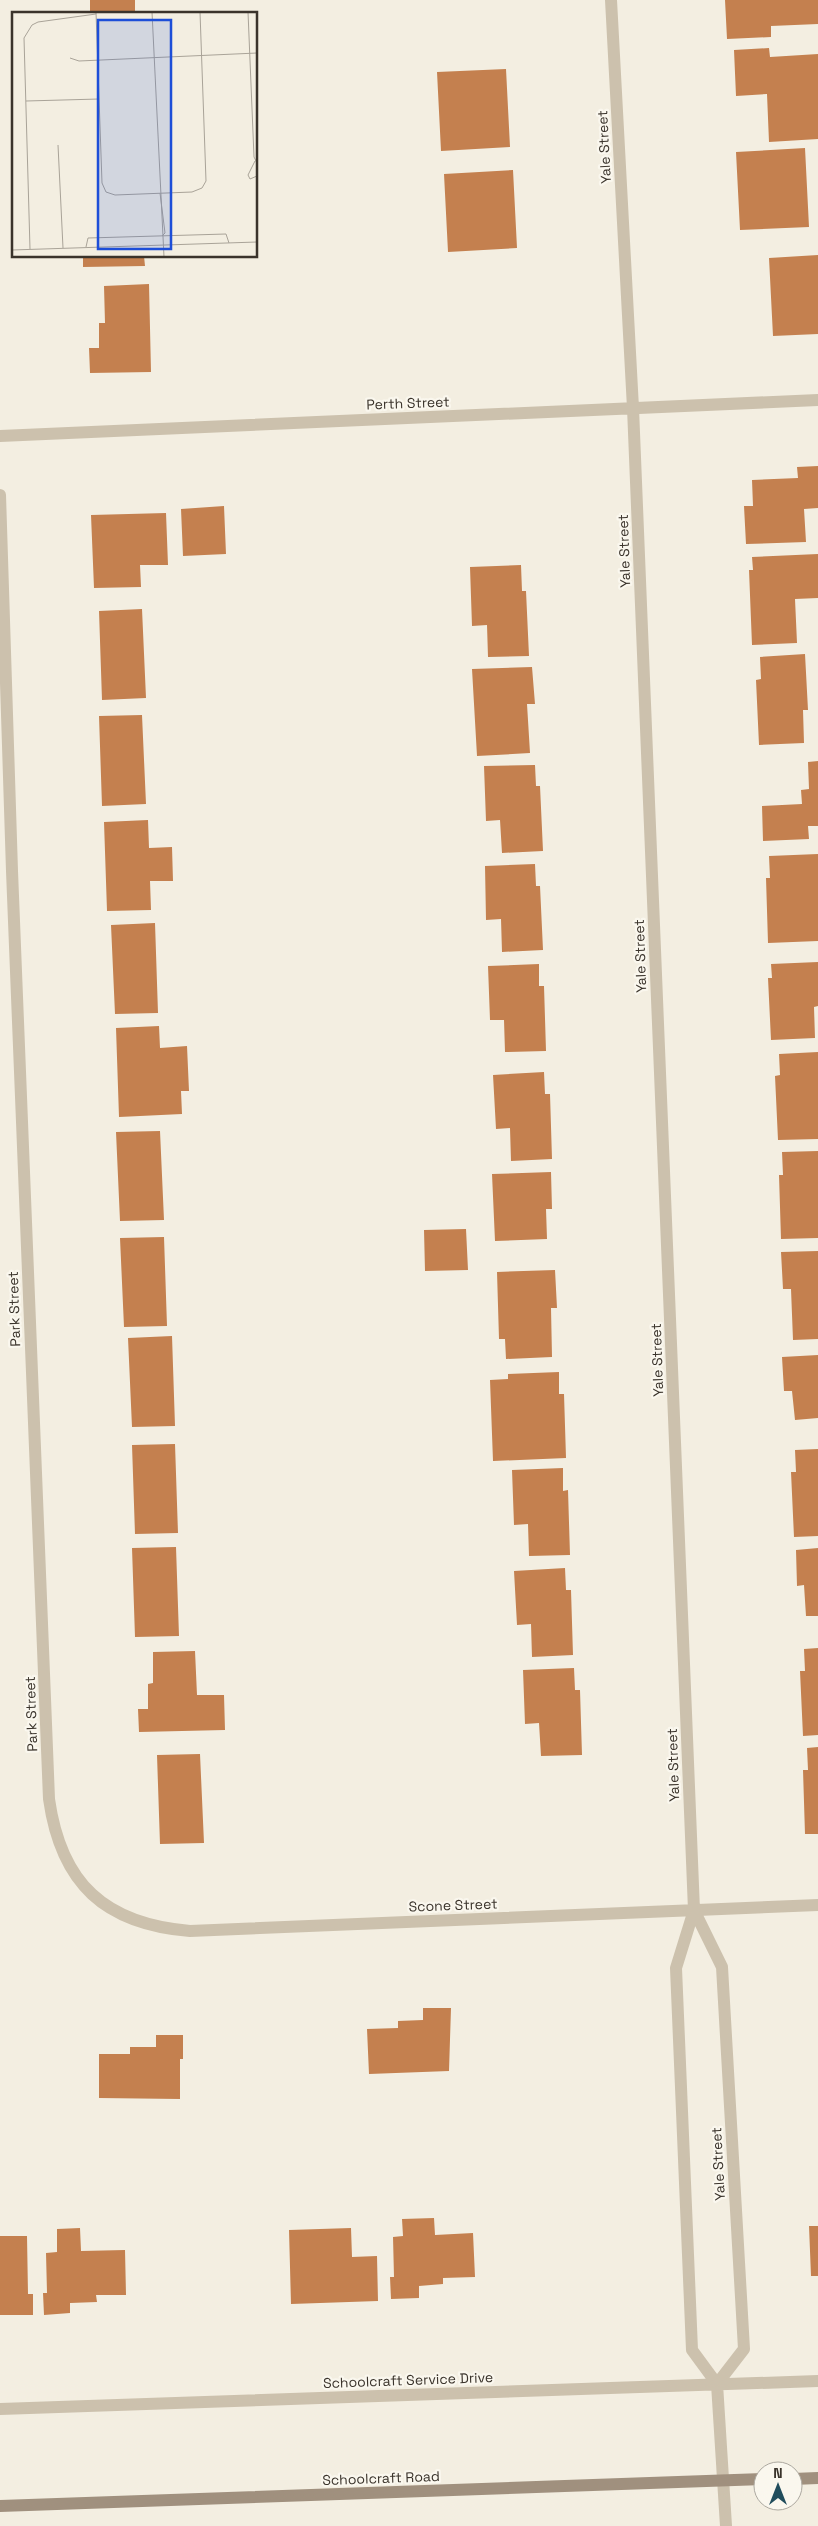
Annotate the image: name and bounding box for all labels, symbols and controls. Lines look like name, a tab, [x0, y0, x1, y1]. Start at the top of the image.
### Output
inset map	[12, 12, 258, 258]
street label: Yale Street	[593, 110, 615, 184]
street label: Perth Street	[366, 393, 450, 413]
street label: Yale Street	[614, 514, 634, 588]
street label: Yale Street	[630, 919, 650, 993]
street label: Park Street	[4, 1271, 24, 1347]
street label: Yale Street	[647, 1323, 667, 1397]
street label: Park Street	[21, 1676, 41, 1752]
street label: Yale Street	[663, 1728, 683, 1802]
street label: Scone Street	[408, 1894, 498, 1916]
street label: Yale Street	[707, 2127, 729, 2201]
street label: Schoolcraft Service Drive	[323, 2368, 493, 2392]
north arrow	[753, 2461, 803, 2511]
text: N	[773, 2464, 783, 2482]
street label: Schoolcraft Road	[322, 2467, 440, 2489]

